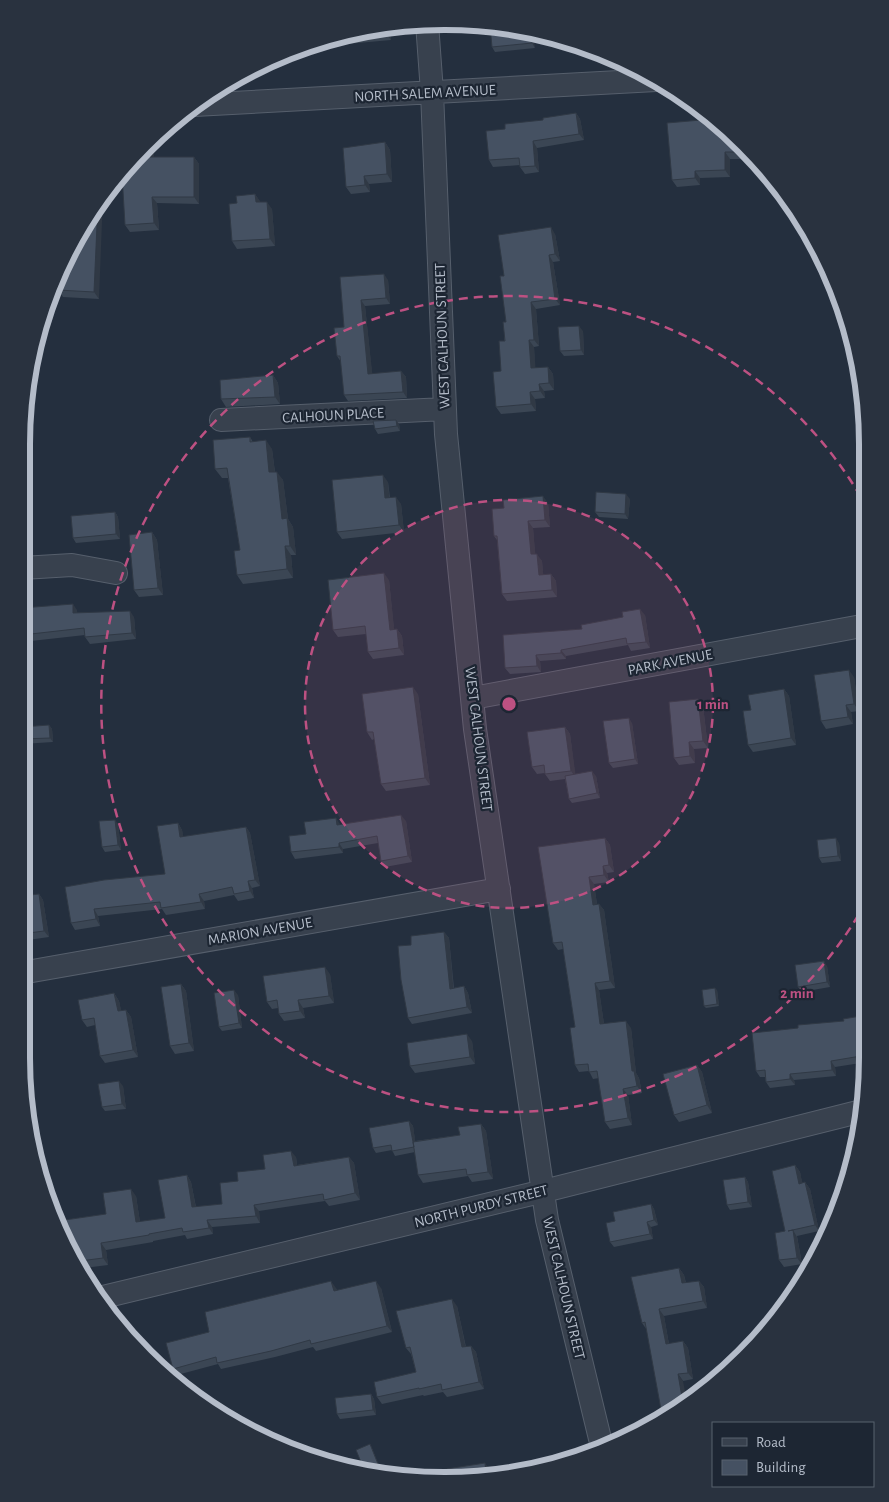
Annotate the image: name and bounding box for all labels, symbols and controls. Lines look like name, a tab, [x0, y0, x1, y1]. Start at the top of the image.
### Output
street label: NORTH SALEM AVENUE	[354, 82, 496, 105]
street label: WEST CALHOUN STREET	[432, 262, 453, 409]
street label: CALHOUN PLACE	[282, 405, 384, 426]
street label: PARK AVENUE	[627, 647, 714, 678]
street label: WEST CALHOUN STREET	[462, 666, 495, 813]
centre of rings	[500, 695, 518, 713]
text: 1 min	[697, 697, 729, 712]
street label: MARION AVENUE	[207, 915, 313, 948]
text: 2 min	[780, 986, 814, 1001]
street label: NORTH PURDY STREET	[413, 1183, 550, 1230]
street label: WEST CALHOUN STREET	[540, 1215, 587, 1362]
legend	[712, 1422, 874, 1487]
text: Road	[756, 1435, 786, 1450]
text: Building	[756, 1460, 806, 1475]

